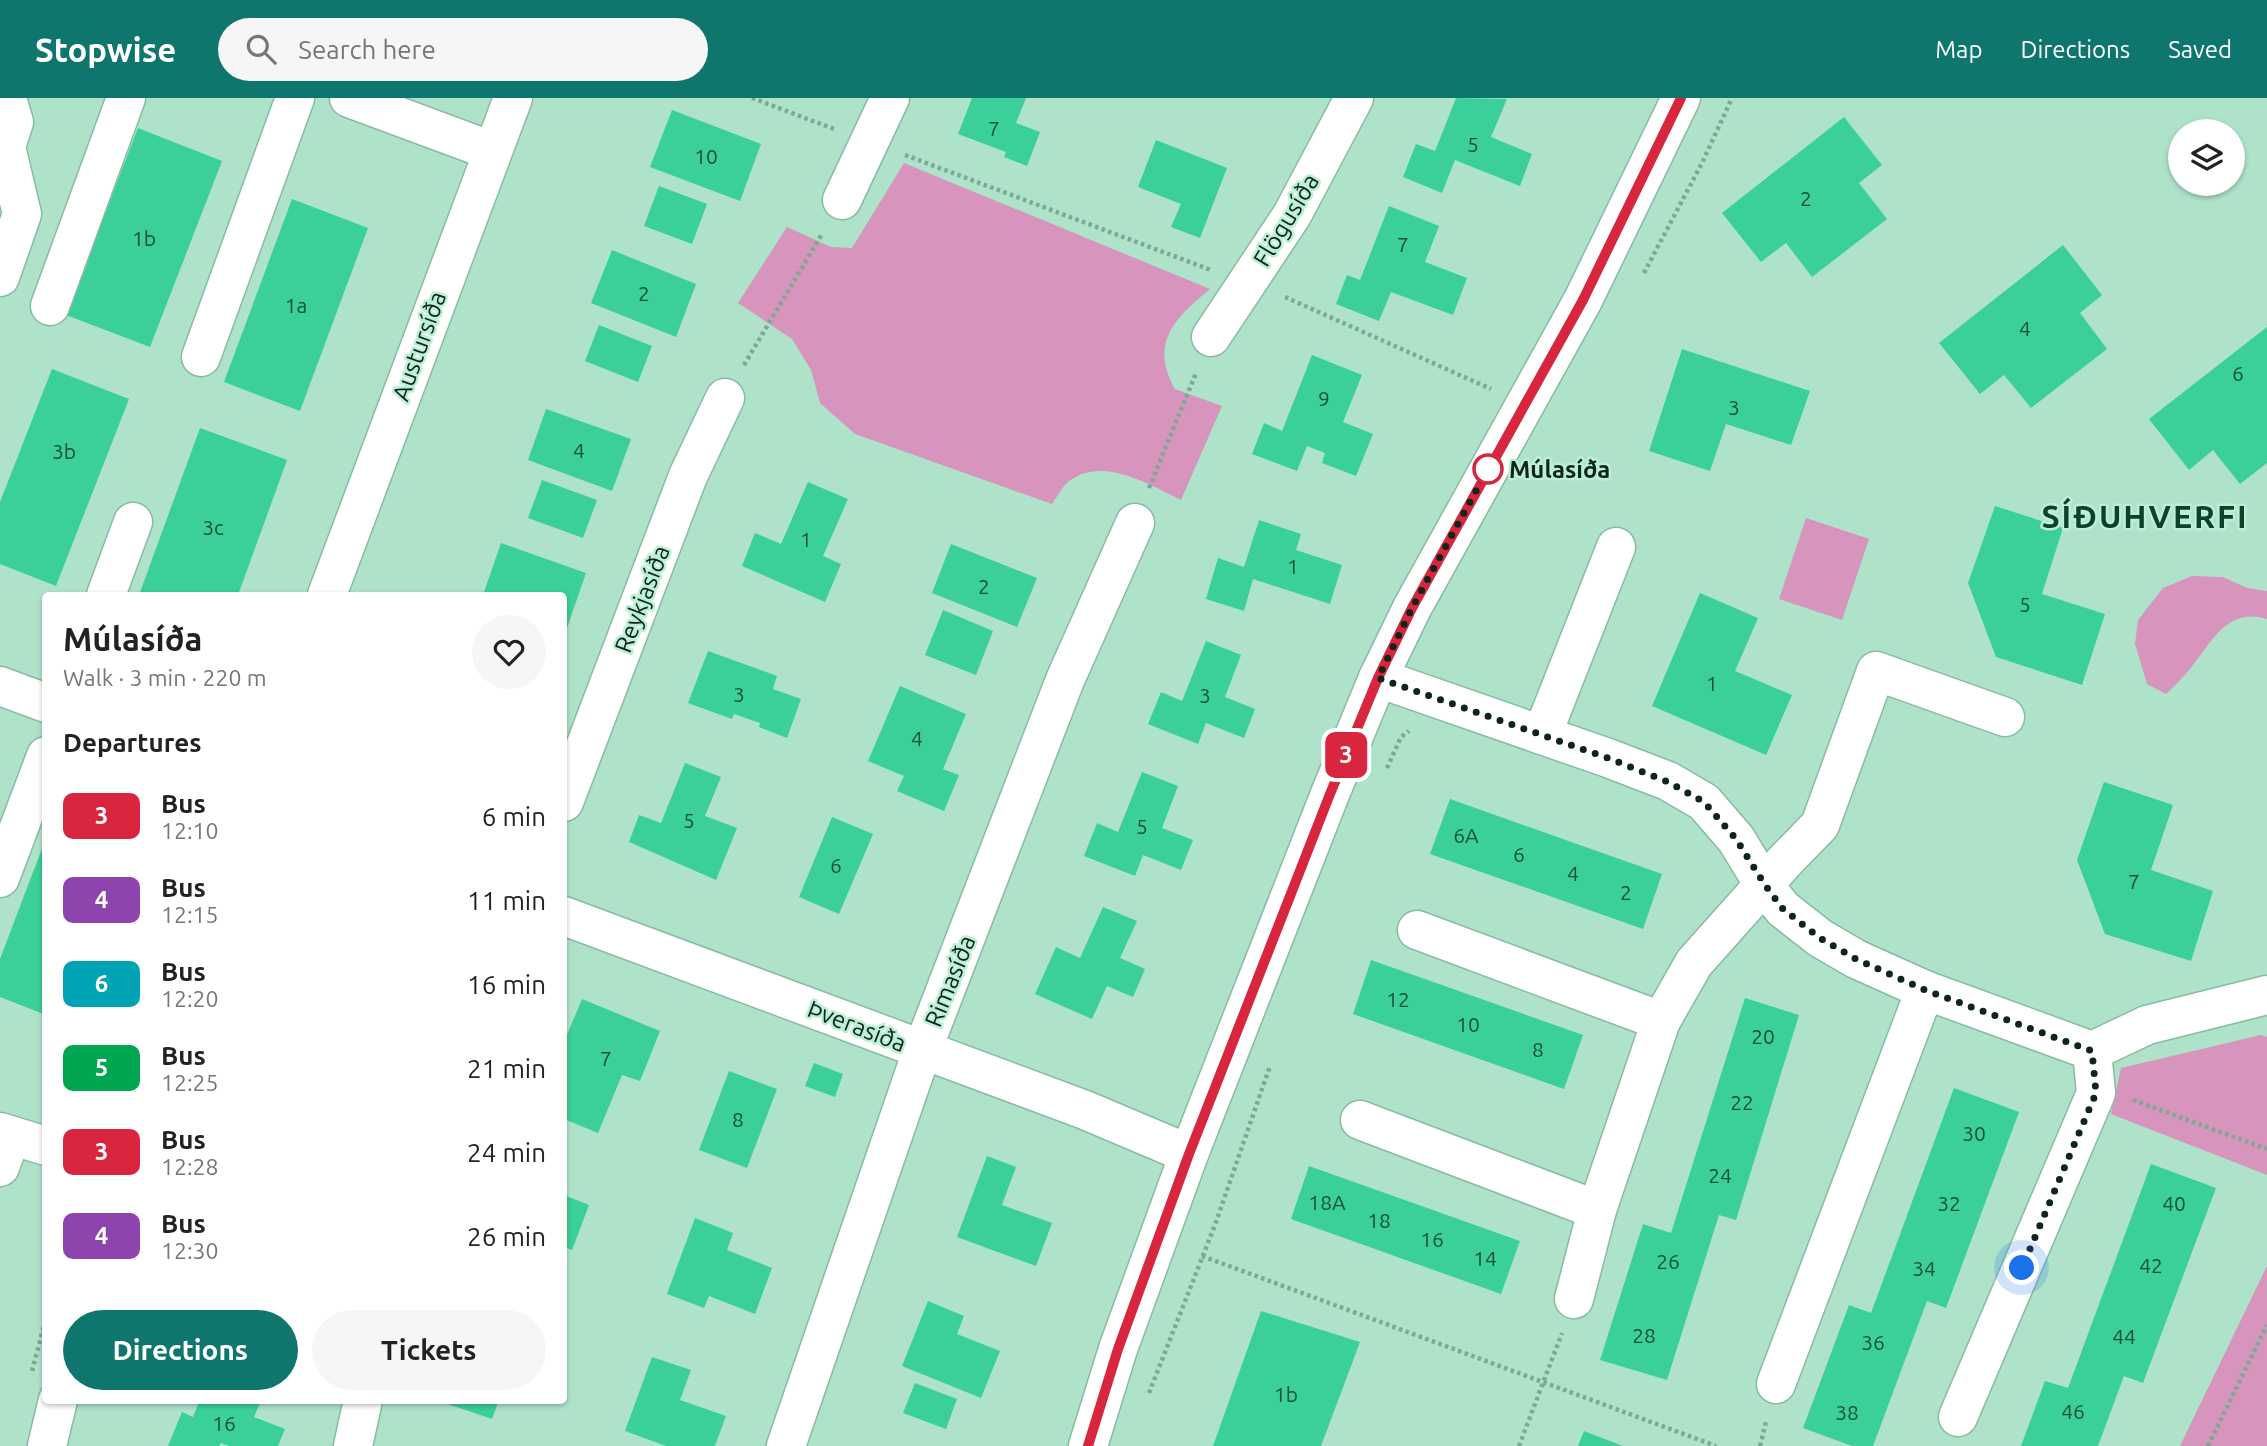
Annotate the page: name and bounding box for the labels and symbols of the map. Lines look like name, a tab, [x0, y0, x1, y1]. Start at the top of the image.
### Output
house number: 7	[988, 116, 1000, 140]
house number: 5	[1467, 132, 1479, 156]
house number: 10	[694, 144, 718, 168]
street label: Flögusíða	[1248, 169, 1324, 271]
house number: 2	[1800, 186, 1812, 210]
house number: 1b	[132, 226, 156, 250]
house number: 7	[1397, 232, 1409, 256]
house number: 2	[638, 281, 650, 305]
street label: Austursíða	[387, 288, 451, 404]
house number: 1a	[285, 293, 307, 317]
house number: 4	[2019, 316, 2031, 340]
house number: 6	[2232, 361, 2244, 385]
house number: 9	[1318, 386, 1330, 410]
house number: 3	[1728, 395, 1740, 419]
house number: 4	[573, 438, 585, 462]
house number: 3b	[52, 439, 76, 463]
marker: Múlasíða	[1473, 454, 1503, 484]
place label: Múlasíða	[1509, 456, 1610, 483]
district label: SÍÐUHVERFI	[2041, 497, 2249, 534]
house number: 3c	[202, 515, 224, 539]
house number: 1	[800, 527, 812, 551]
street label: Reykjasíða	[609, 542, 675, 656]
house number: 1	[1287, 554, 1299, 578]
house number: 2	[978, 574, 990, 598]
house number: 5	[2019, 592, 2031, 616]
house number: 1	[1706, 671, 1718, 695]
house number: 3	[733, 682, 745, 706]
house number: 3	[1199, 683, 1211, 707]
house number: 4	[911, 726, 923, 750]
line badge: 3	[1323, 732, 1369, 778]
house number: 5	[683, 808, 695, 832]
house number: 5	[1136, 814, 1148, 838]
house number: 6A	[1453, 823, 1479, 847]
house number: 6	[1513, 842, 1525, 866]
house number: 6	[830, 853, 842, 877]
house number: 4	[1567, 861, 1579, 885]
house number: 7	[2128, 869, 2140, 893]
house number: 2	[1620, 880, 1632, 904]
street label: Rimasíða	[919, 931, 981, 1031]
house number: 12	[1386, 987, 1410, 1011]
street label: Þverasíða	[804, 995, 910, 1057]
house number: 10	[1456, 1012, 1480, 1036]
house number: 20	[1751, 1024, 1775, 1048]
house number: 8	[1532, 1037, 1544, 1061]
house number: 7	[600, 1046, 612, 1070]
house number: 22	[1730, 1090, 1754, 1114]
house number: 8	[732, 1107, 744, 1131]
house number: 30	[1962, 1121, 1986, 1145]
house number: 24	[1708, 1163, 1732, 1187]
house number: 18A	[1308, 1190, 1346, 1214]
house number: 32	[1937, 1191, 1961, 1215]
house number: 40	[2162, 1191, 2186, 1215]
house number: 18	[1367, 1208, 1391, 1232]
house number: 16	[1420, 1227, 1444, 1251]
house number: 14	[1473, 1246, 1497, 1270]
house number: 26	[1656, 1249, 1680, 1273]
your location	[2004, 1250, 2039, 1285]
house number: 42	[2139, 1253, 2163, 1277]
house number: 34	[1912, 1256, 1936, 1280]
house number: 28	[1632, 1323, 1656, 1347]
house number: 44	[2112, 1324, 2136, 1348]
house number: 36	[1861, 1330, 1885, 1354]
house number: 1b	[1274, 1382, 1298, 1406]
house number: 46	[2061, 1399, 2085, 1423]
house number: 38	[1835, 1400, 1859, 1424]
house number: 16	[212, 1411, 236, 1435]

